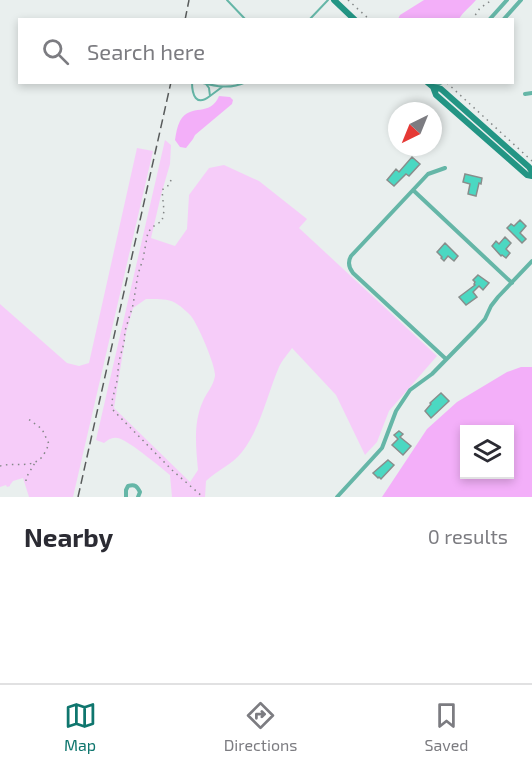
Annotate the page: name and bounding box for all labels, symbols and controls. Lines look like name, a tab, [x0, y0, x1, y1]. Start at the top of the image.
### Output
search box	[18, 18, 514, 84]
icon: search	[39, 35, 72, 68]
text: Search here	[87, 38, 205, 64]
north arrow	[388, 102, 442, 156]
map controls	[460, 425, 514, 479]
button: layers	[460, 425, 514, 479]
text: Nearby	[24, 521, 113, 552]
text: 0 results	[428, 524, 508, 548]
tab: Map	[64, 699, 97, 754]
tab: Directions	[224, 699, 297, 754]
tab: Saved	[425, 699, 468, 754]

